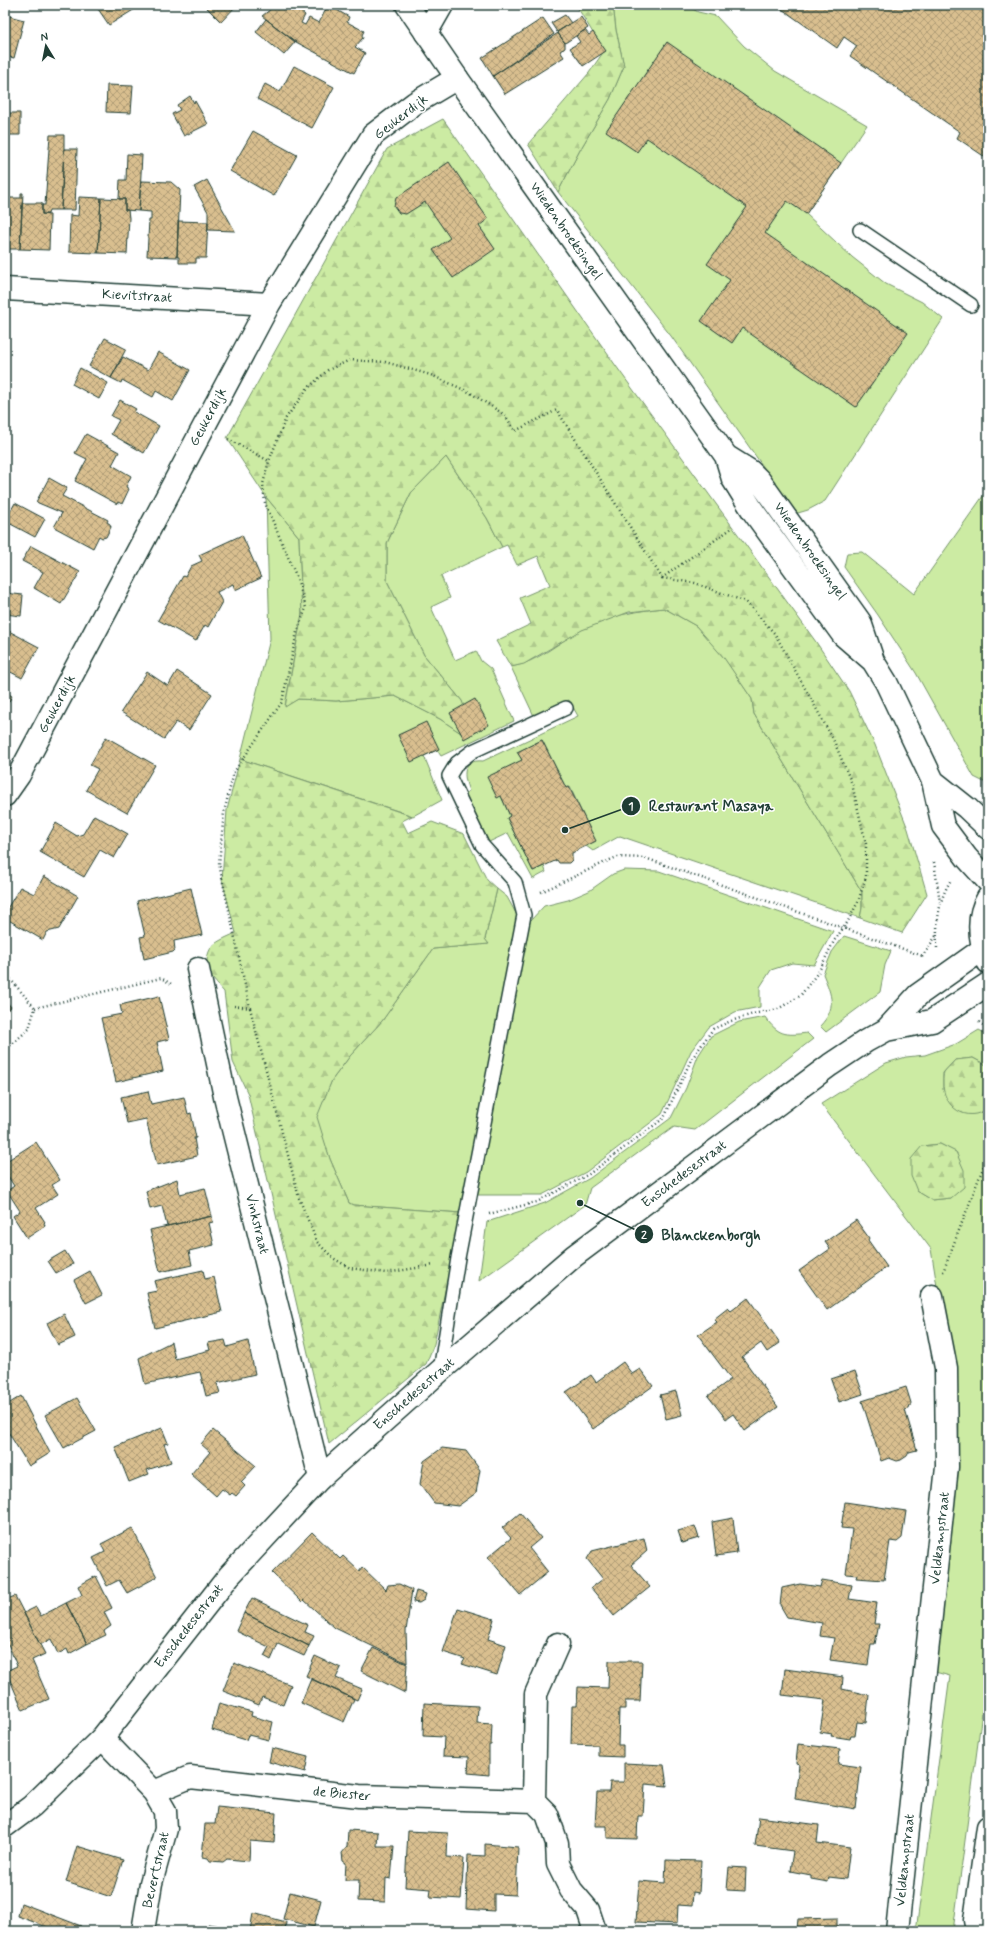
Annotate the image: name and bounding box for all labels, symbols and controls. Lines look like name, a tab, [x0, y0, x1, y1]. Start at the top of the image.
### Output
north arrow	[26, 26, 66, 66]
text: N	[40, 30, 49, 45]
street label: Geukerdijk	[370, 90, 432, 144]
street label: Wiedenbroeksingel	[526, 179, 606, 283]
street label: Kievitstraat	[101, 285, 173, 307]
street label: Geukerdijk	[185, 385, 231, 449]
street label: Wiedenbroeksingel	[770, 499, 850, 603]
street label: Geukerdijk	[34, 672, 80, 736]
callout: Restaurant Masaya	[621, 792, 781, 819]
text: Restaurant Masaya	[649, 797, 774, 817]
text: 1	[628, 799, 634, 815]
street label: Enschedesestraat	[638, 1136, 730, 1212]
street label: Vinkstraat	[241, 1192, 273, 1256]
callout: Blanckenborgh	[634, 1221, 769, 1248]
text: Blanckenborgh	[661, 1226, 761, 1248]
text: 2	[641, 1228, 647, 1244]
street label: Enschedesestraat	[370, 1354, 458, 1434]
street label: Veldkampstraat	[926, 1491, 954, 1585]
street label: Enschedesestraat	[151, 1580, 227, 1672]
street label: de Biester	[312, 1783, 372, 1805]
street label: Veldkampstraat	[891, 1813, 919, 1907]
street label: Bevertstraat	[138, 1830, 174, 1910]

